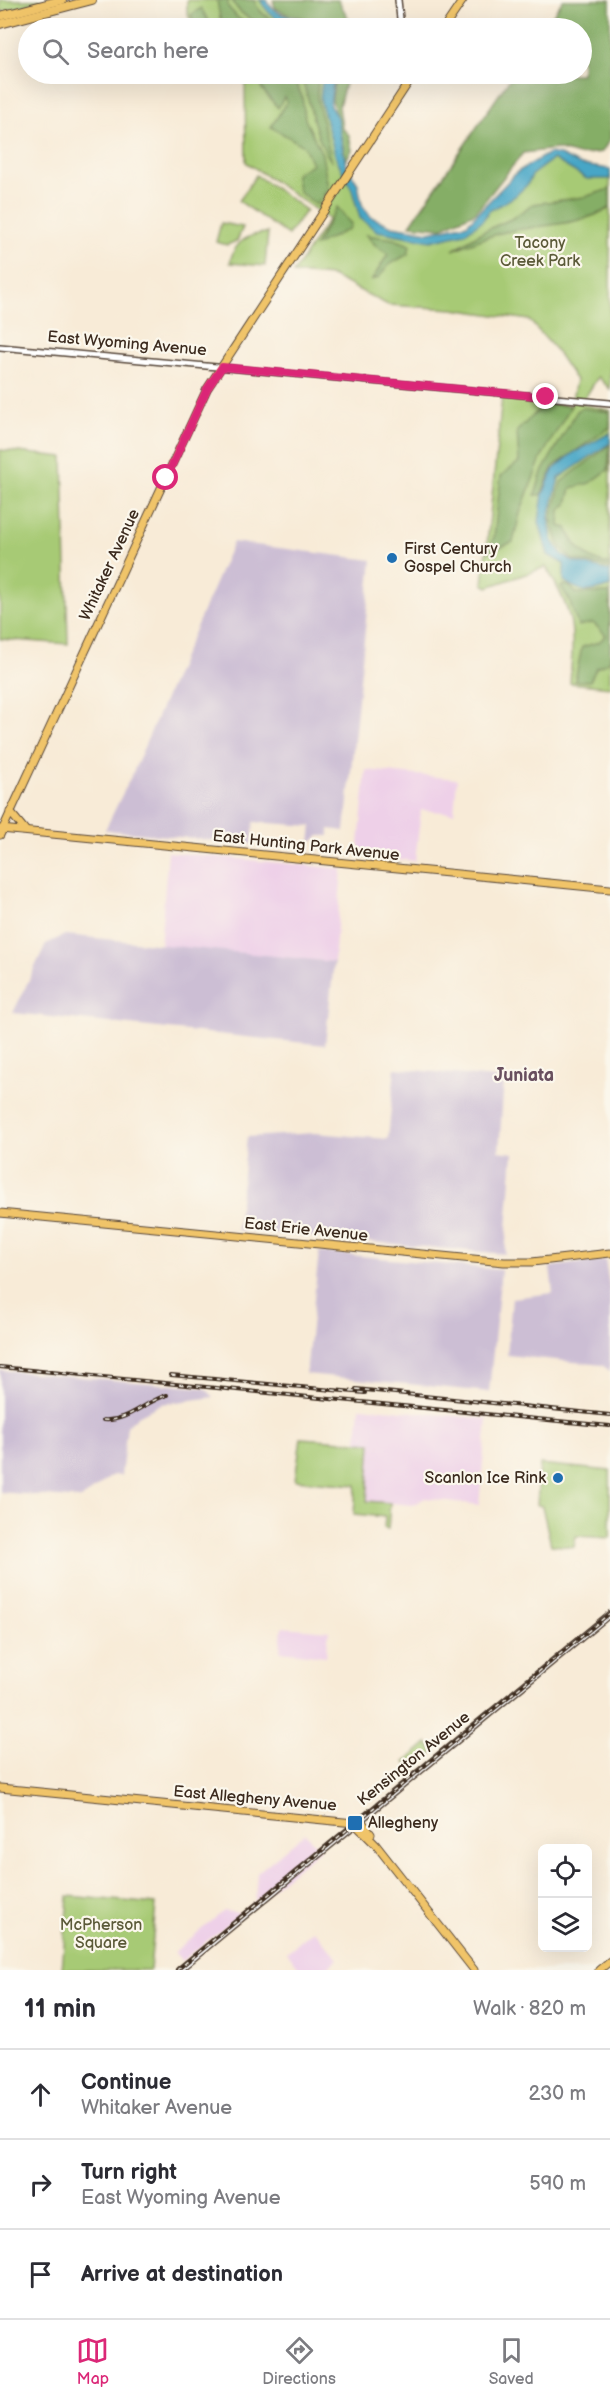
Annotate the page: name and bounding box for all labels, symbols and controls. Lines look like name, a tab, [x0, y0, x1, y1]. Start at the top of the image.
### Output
search box	[18, 18, 592, 84]
icon: search	[39, 35, 72, 68]
text: Search here	[87, 38, 209, 65]
park label: Tacony Creek Park	[500, 234, 580, 271]
street label: East Wyoming Avenue	[47, 328, 208, 360]
route end	[532, 383, 558, 409]
route start	[152, 464, 178, 490]
street label: Whitaker Avenue	[76, 506, 144, 624]
place label: First Century Gospel Church	[404, 540, 512, 577]
marker: First Century Gospel Church	[385, 551, 399, 565]
street label: East Hunting Park Avenue	[212, 827, 401, 865]
district label: Juniata	[494, 1065, 554, 1086]
street label: East Erie Avenue	[243, 1214, 369, 1246]
place label: Scanlon Ice Rink	[425, 1469, 546, 1488]
marker: Scanlon Ice Rink	[551, 1471, 565, 1485]
street label: Kensington Avenue	[354, 1708, 474, 1810]
street label: East Allegheny Avenue	[173, 1782, 338, 1816]
marker: Allegheny	[346, 1814, 364, 1832]
place label: Allegheny	[368, 1814, 439, 1833]
map controls	[538, 1844, 592, 1952]
button: locate	[538, 1844, 592, 1898]
button: layers	[538, 1898, 592, 1952]
park label: McPherson Square	[60, 1916, 142, 1953]
text: 11 min	[24, 1994, 96, 2025]
text: Walk · 820 m	[473, 1997, 586, 2021]
text: Continue	[81, 2069, 171, 2096]
icon: ahead	[24, 2078, 57, 2111]
text: 230 m	[529, 2082, 586, 2106]
text: Whitaker Avenue	[81, 2096, 232, 2120]
text: Turn right	[81, 2159, 177, 2186]
icon: right	[24, 2168, 57, 2201]
text: 590 m	[529, 2172, 586, 2196]
text: East Wyoming Avenue	[81, 2186, 281, 2210]
icon: arrive	[24, 2258, 57, 2291]
text: Arrive at destination	[81, 2261, 283, 2288]
tab: Map	[76, 2334, 109, 2389]
tab: Directions	[262, 2334, 336, 2389]
tab: Saved	[489, 2334, 534, 2389]

